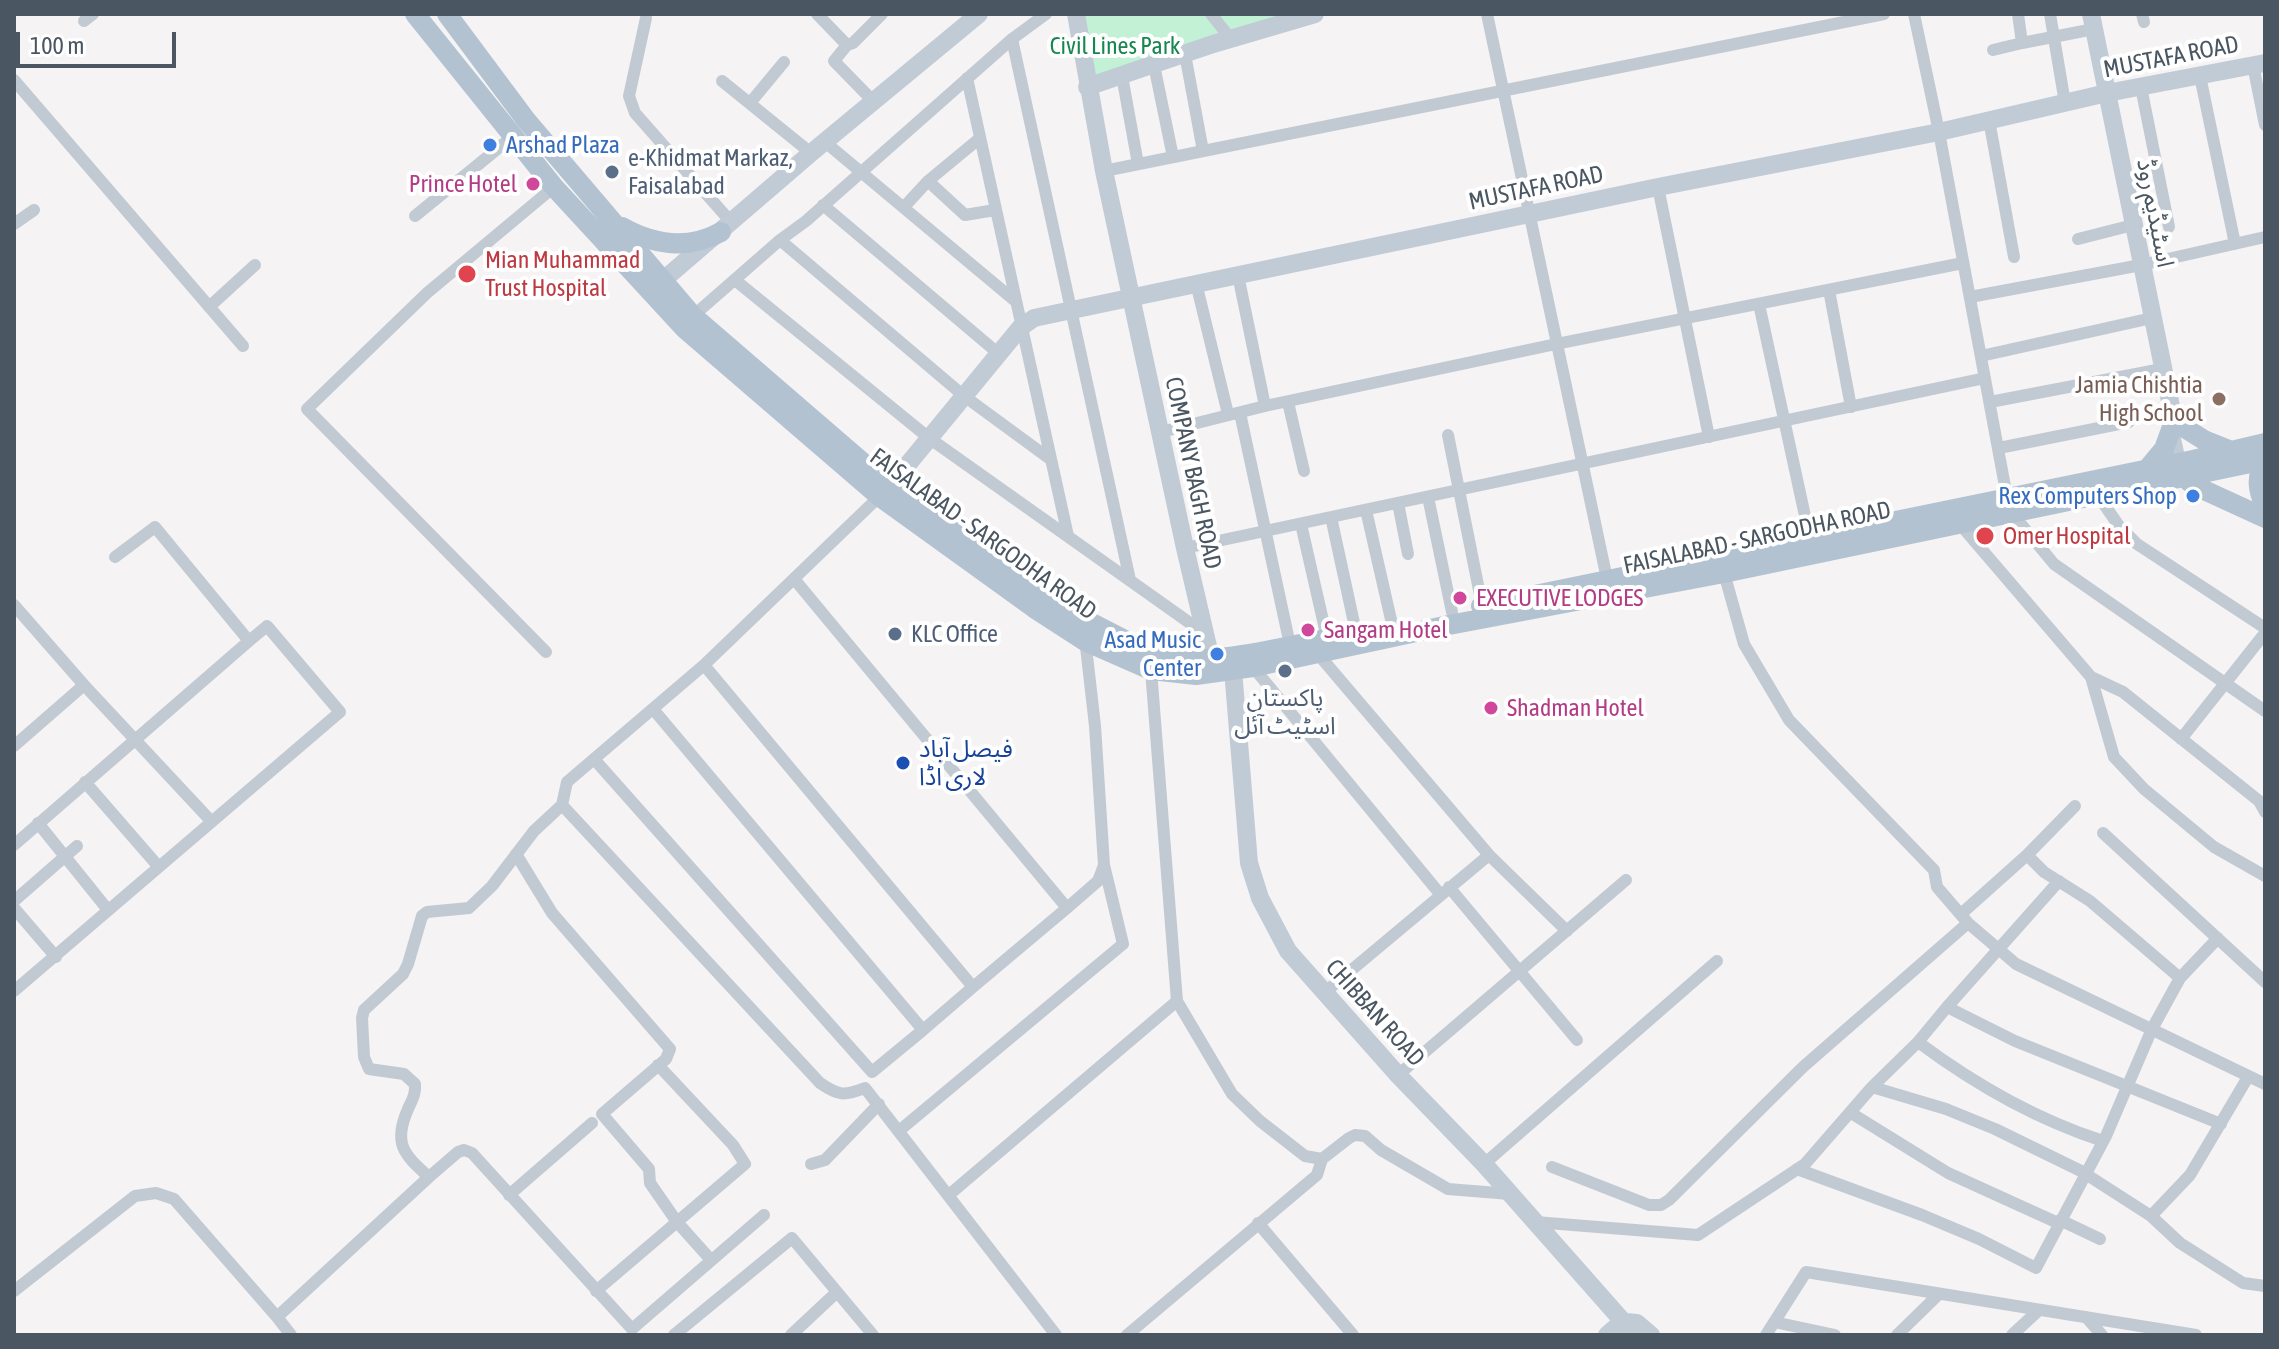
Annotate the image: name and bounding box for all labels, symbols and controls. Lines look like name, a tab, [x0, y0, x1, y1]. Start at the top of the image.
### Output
scale bar	[20, 16, 180, 66]
street label: MUSTAFA ROAD	[2101, 30, 2241, 84]
text: 100 m	[30, 32, 84, 59]
park label: Civil Lines Park	[1050, 32, 1180, 60]
place label: Arshad Plaza	[506, 131, 620, 159]
marker: Arshad Plaza	[481, 136, 499, 154]
place label: e-Khidmat Markaz, Faisalabad	[628, 144, 793, 200]
street label: اسٹیڈیم روڈ	[2130, 156, 2180, 270]
street label: MUSTAFA ROAD	[1466, 160, 1606, 216]
marker: e-Khidmat Markaz, Faisalabad	[603, 163, 621, 181]
place label: Prince Hotel	[409, 170, 517, 198]
marker: Prince Hotel	[524, 175, 542, 193]
place label: Mian Muhammad Trust Hospital	[485, 246, 640, 302]
marker: Mian Muhammad Trust Hospital	[456, 263, 478, 285]
place label: Jamia Chishtia High School	[2075, 371, 2203, 427]
street label: COMPANY BAGH ROAD	[1159, 375, 1227, 571]
marker: Jamia Chishtia High School	[2210, 390, 2228, 408]
street label: FAISALABAD - SARGODHA ROAD	[864, 442, 1102, 626]
place label: Rex Computers Shop	[1998, 482, 2177, 510]
marker: Rex Computers Shop	[2184, 487, 2202, 505]
street label: FAISALABAD - SARGODHA ROAD	[1621, 496, 1893, 580]
place label: Omer Hospital	[2003, 522, 2131, 550]
marker: Omer Hospital	[1974, 525, 1996, 547]
place label: EXECUTIVE LODGES	[1476, 584, 1643, 612]
marker: EXECUTIVE LODGES	[1451, 589, 1469, 607]
place label: Sangam Hotel	[1324, 616, 1448, 644]
place label: KLC Office	[911, 620, 998, 648]
marker: Sangam Hotel	[1299, 621, 1317, 639]
marker: KLC Office	[886, 625, 904, 643]
place label: Asad Music Center	[1104, 626, 1201, 682]
marker: Asad Music Center	[1208, 645, 1226, 663]
marker: پاکستان اسٹیٹ آئل	[1276, 662, 1294, 680]
place label: پاکستان اسٹیٹ آئل	[1234, 684, 1336, 740]
place label: Shadman Hotel	[1507, 694, 1644, 722]
marker: Shadman Hotel	[1482, 699, 1500, 717]
place label: فیصل آباد لاری اڈا	[919, 735, 1013, 791]
marker: فیصل آباد لاری اڈا	[894, 754, 912, 772]
street label: CHIBBAN ROAD	[1320, 954, 1430, 1072]

